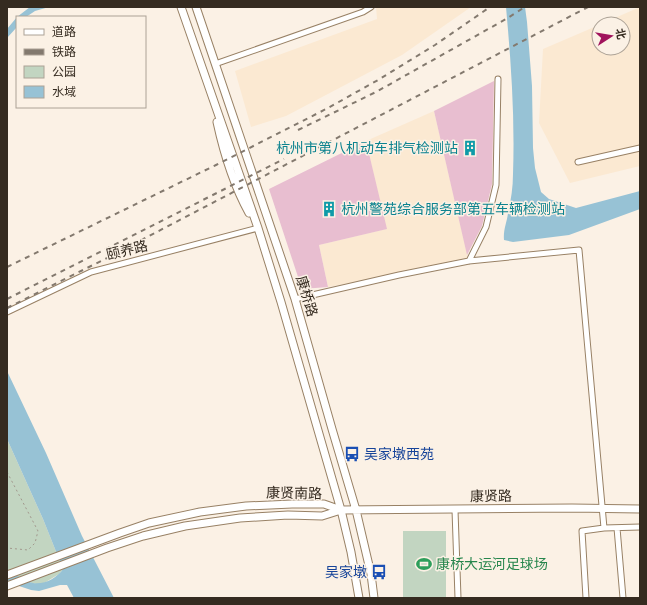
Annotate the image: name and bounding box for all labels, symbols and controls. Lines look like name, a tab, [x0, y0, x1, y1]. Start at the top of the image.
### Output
legend	[16, 16, 146, 108]
north arrow	[591, 16, 631, 56]
text: 道路	[52, 25, 76, 39]
text: 北	[613, 27, 628, 41]
text: 铁路	[52, 45, 76, 59]
text: 公园	[52, 65, 76, 79]
text: 水域	[52, 85, 76, 99]
building icon: 杭州市第八机动车排气检测站	[461, 139, 479, 157]
place label: 杭州市第八机动车排气检测站	[276, 140, 458, 157]
building icon: 杭州警苑综合服务部第五车辆检测站	[320, 200, 338, 218]
place label: 杭州警苑综合服务部第五车辆检测站	[341, 201, 565, 218]
street label: 颐养路	[105, 237, 150, 264]
street label: 康桥路	[292, 274, 321, 319]
bus stop icon: 吴家墩西苑	[343, 445, 361, 463]
place label: 吴家墩西苑	[364, 446, 434, 463]
street label: 康贤南路	[266, 485, 322, 502]
street label: 康贤路	[470, 488, 512, 505]
sports icon: 康桥大运河足球场	[415, 555, 433, 573]
place label: 康桥大运河足球场	[436, 556, 548, 573]
bus stop icon: 吴家墩	[370, 563, 388, 581]
place label: 吴家墩	[325, 564, 367, 581]

